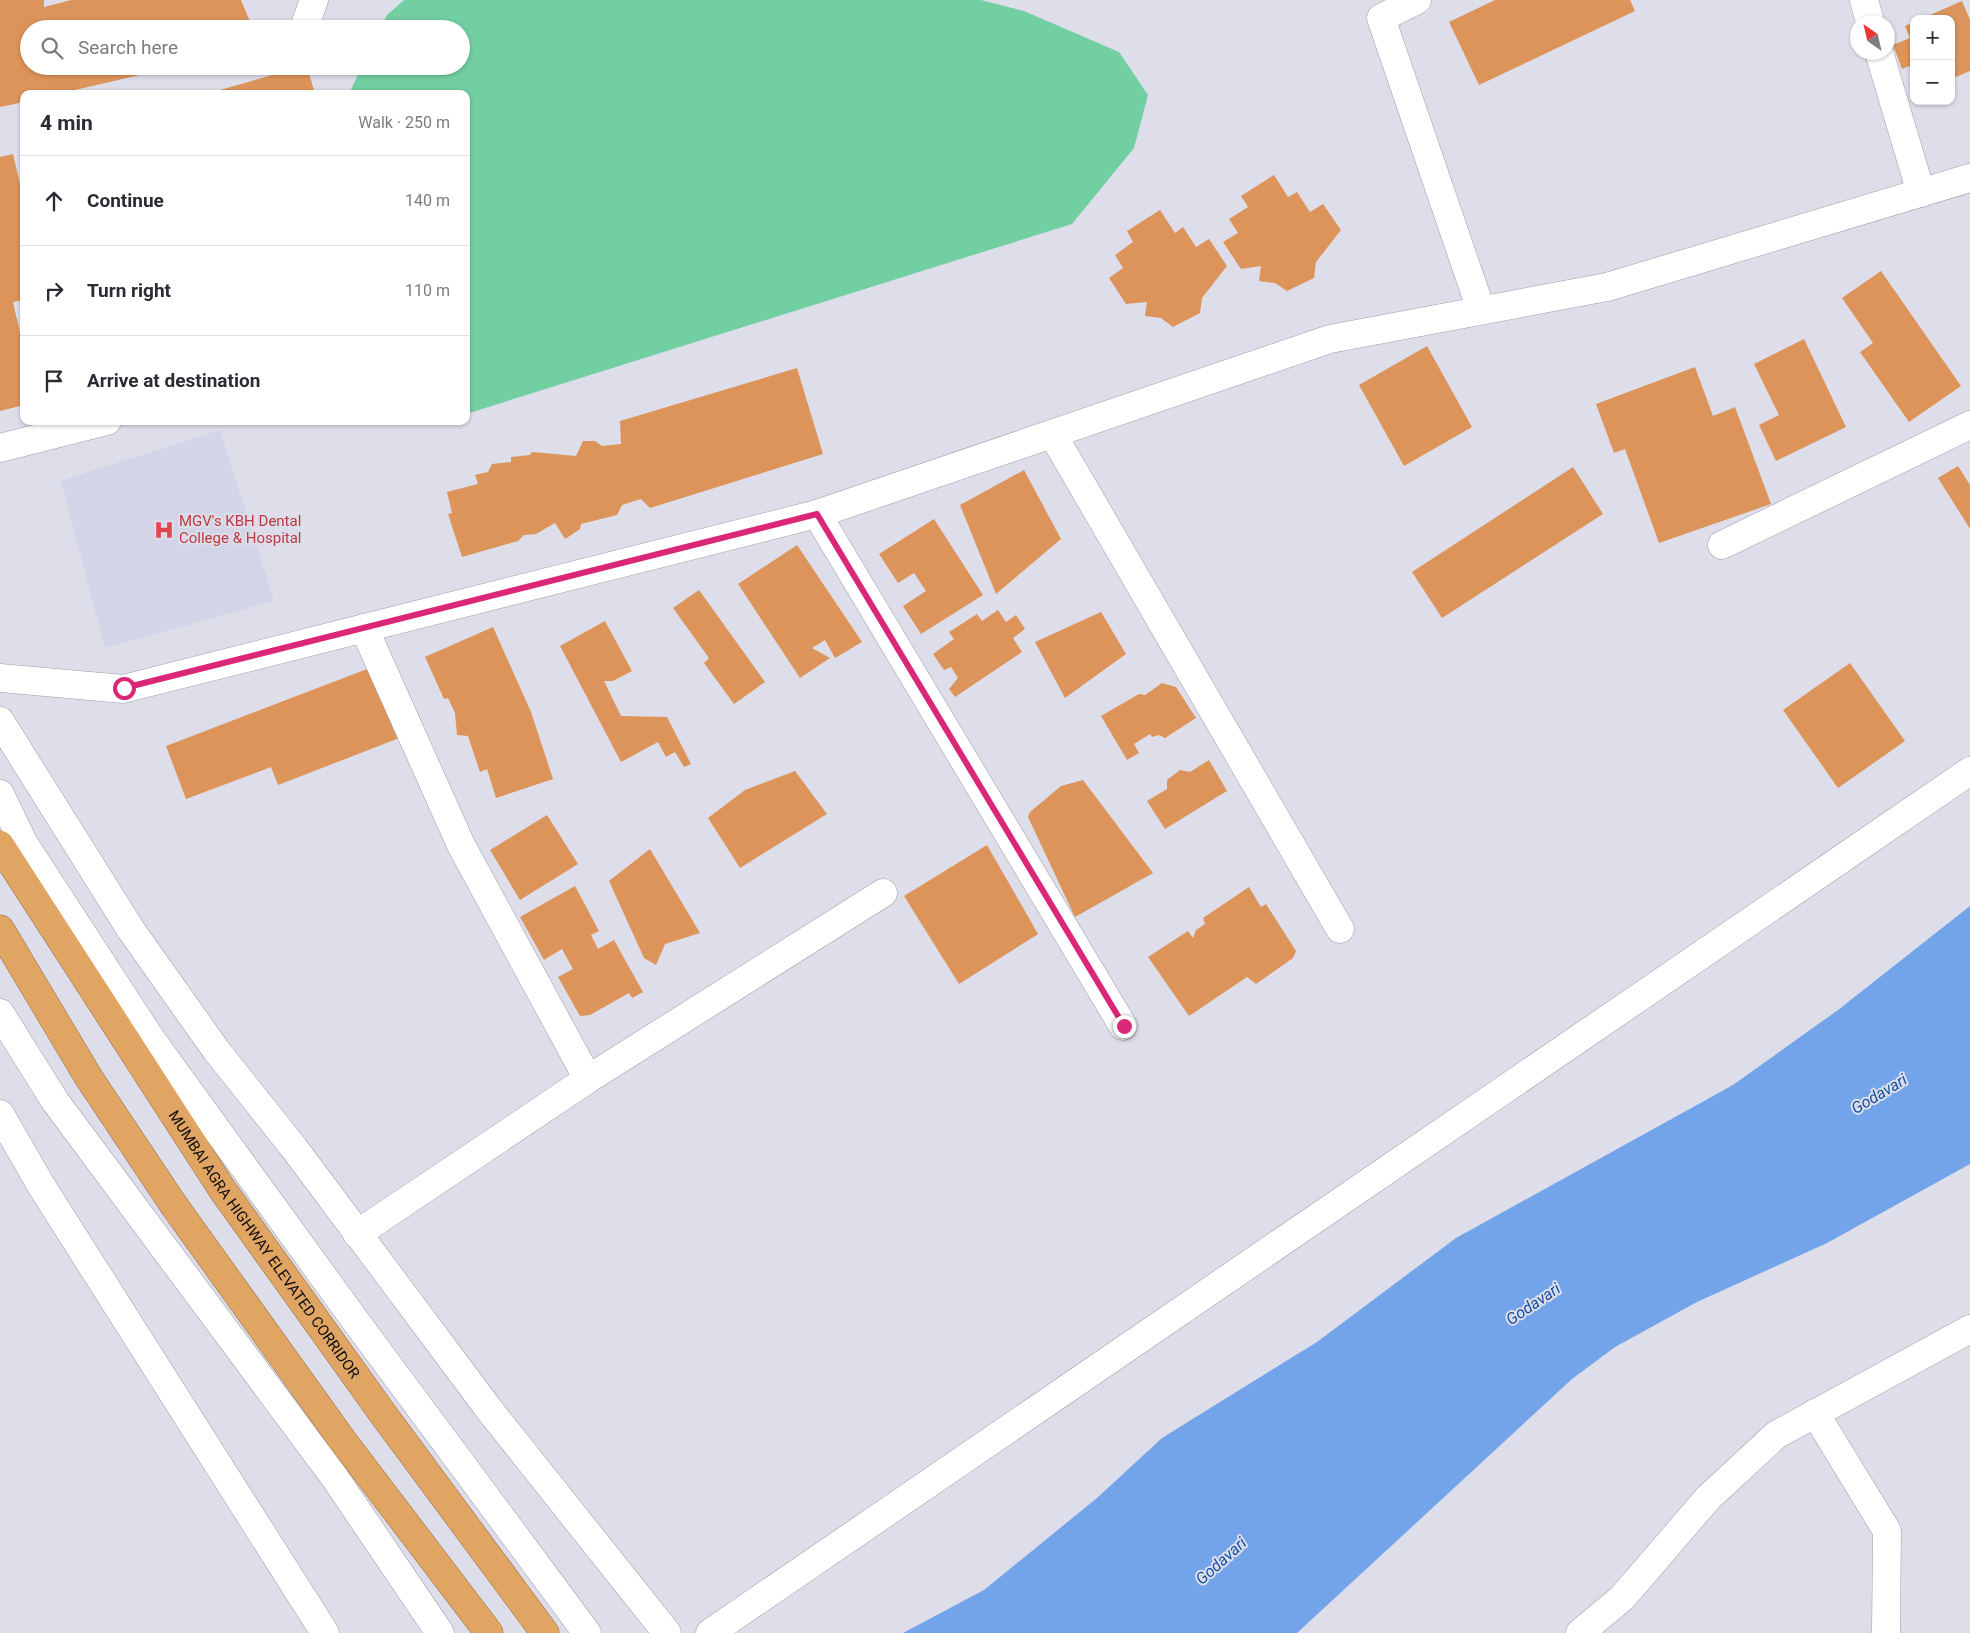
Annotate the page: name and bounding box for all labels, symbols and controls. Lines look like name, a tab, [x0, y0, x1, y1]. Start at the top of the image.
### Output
north arrow	[1850, 15, 1895, 60]
map controls	[1910, 15, 1955, 105]
button: +	[1910, 15, 1955, 60]
search box	[20, 20, 470, 75]
icon: search	[38, 34, 66, 62]
text: Search here	[78, 36, 178, 59]
button: −	[1910, 60, 1955, 105]
text: 4 min	[40, 111, 93, 135]
text: Walk · 250 m	[358, 113, 450, 132]
icon: ahead	[40, 187, 68, 215]
text: Continue	[87, 189, 164, 212]
text: 140 m	[405, 191, 450, 210]
icon: right	[40, 277, 68, 305]
text: Turn right	[87, 279, 171, 302]
text: 110 m	[405, 281, 450, 300]
icon: arrive	[40, 367, 68, 395]
text: Arrive at destination	[87, 369, 260, 392]
place label: MGV's KBH Dental College & Hospital	[179, 512, 302, 547]
hospital icon: MGV's KBH Dental College & Hospital	[153, 519, 175, 541]
route start	[113, 677, 136, 700]
route end	[1113, 1015, 1136, 1038]
water label: Godavari	[1848, 1070, 1910, 1118]
street label: MUMBAI AGRA HIGHWAY ELEVATED CORRIDOR	[165, 1107, 364, 1382]
water label: Godavari	[1502, 1279, 1564, 1329]
water label: Godavari	[1192, 1533, 1250, 1589]

